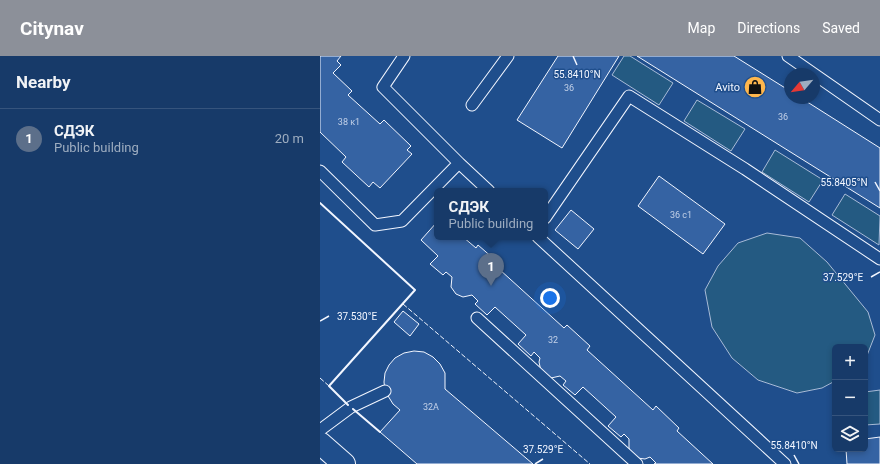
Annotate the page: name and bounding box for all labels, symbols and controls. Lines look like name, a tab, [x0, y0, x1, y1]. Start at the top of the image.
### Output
text: Citynav	[20, 17, 84, 40]
text: Map	[688, 20, 715, 36]
text: Directions	[737, 20, 800, 36]
text: Saved	[822, 20, 860, 36]
north arrow	[784, 68, 820, 104]
text: 55.8410°N	[553, 69, 601, 80]
text: Nearby	[16, 72, 71, 92]
shop icon: Avito	[742, 74, 768, 100]
place label: Avito	[715, 81, 740, 94]
house number: 36	[564, 83, 574, 93]
house number: 36	[778, 112, 788, 122]
house number: 38 к1	[338, 117, 360, 127]
text: СДЭК	[54, 122, 94, 140]
text: 1	[25, 131, 33, 146]
text: 20 m	[275, 131, 304, 146]
text: Public building	[54, 140, 139, 155]
text: 55.8405°N	[820, 177, 868, 188]
popup	[434, 188, 548, 240]
text: СДЭК	[449, 198, 489, 216]
house number: 36 с1	[670, 210, 692, 220]
text: Public building	[449, 216, 533, 231]
pin: 1	[478, 253, 504, 286]
text: 37.529°E	[823, 272, 863, 283]
your location	[540, 288, 560, 308]
text: 37.530°E	[337, 311, 377, 322]
house number: 32	[548, 335, 558, 345]
map controls	[832, 344, 868, 452]
button: +	[832, 344, 868, 380]
button: −	[832, 380, 868, 416]
house number: 32А	[423, 402, 439, 412]
button: layers	[832, 416, 868, 452]
text: 55.8410°N	[770, 440, 818, 451]
text: 37.529°E	[523, 444, 563, 455]

